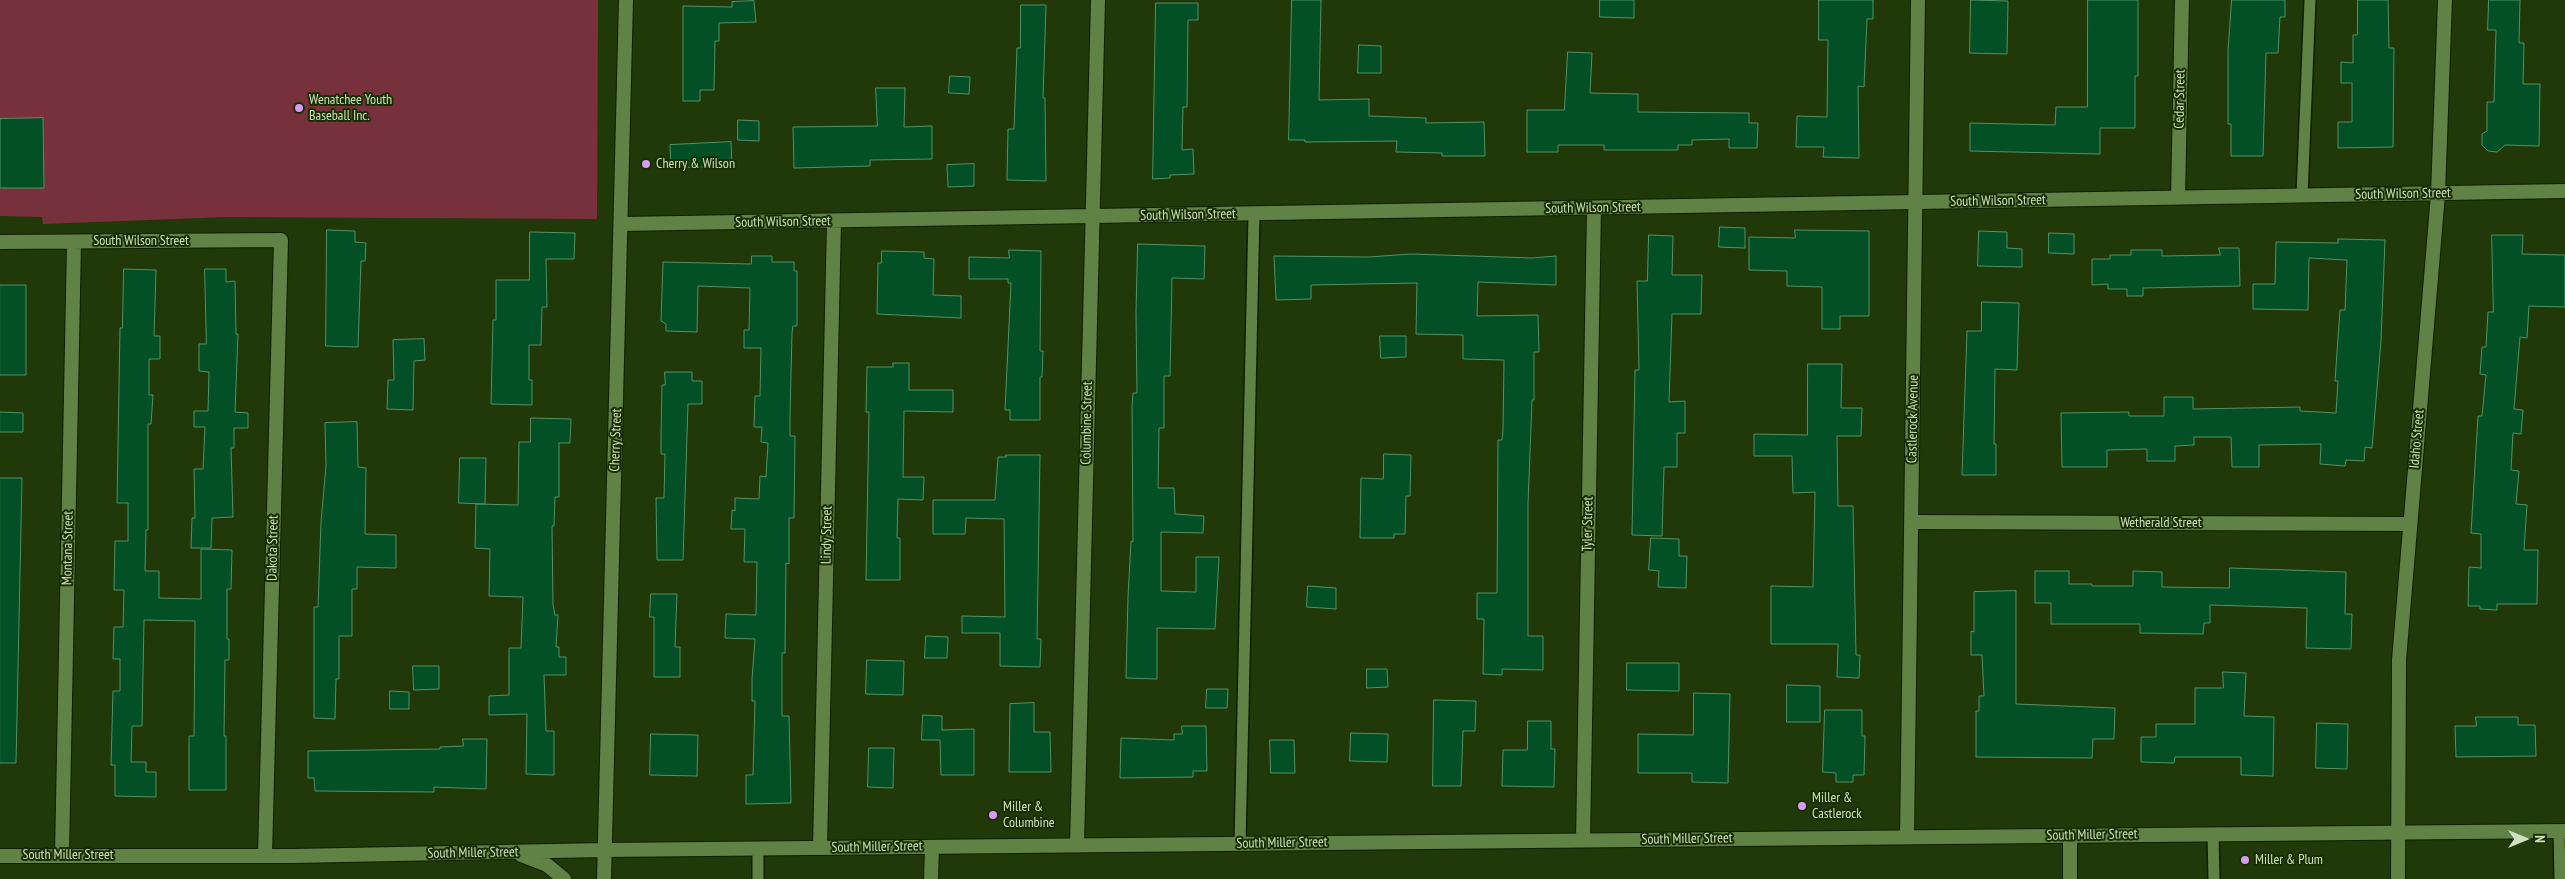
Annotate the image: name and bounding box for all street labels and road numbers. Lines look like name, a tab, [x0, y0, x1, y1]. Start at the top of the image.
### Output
street label: Cedar Street	[2171, 69, 2189, 129]
street label: South Wilson Street	[2355, 185, 2451, 203]
street label: South Wilson Street	[1950, 192, 2046, 210]
street label: South Wilson Street	[1545, 199, 1641, 217]
street label: South Wilson Street	[1140, 206, 1236, 224]
street label: South Wilson Street	[735, 213, 831, 231]
street label: South Wilson Street	[93, 233, 189, 249]
street label: Castlerock Avenue	[1904, 375, 1922, 463]
street label: Columbine Street	[1078, 381, 1096, 465]
street label: Cherry Street	[607, 408, 625, 472]
street label: Idaho Street	[2406, 409, 2428, 469]
street label: Tyler Street	[1579, 496, 1597, 552]
street label: Lindy Street	[818, 506, 836, 564]
street label: Montana Street	[59, 511, 77, 585]
street label: Dakota Street	[264, 515, 282, 581]
street label: Wetherald Street	[2120, 515, 2202, 531]
street label: South Miller Street	[2046, 826, 2138, 844]
street label: South Miller Street	[1641, 830, 1733, 848]
street label: South Miller Street	[1236, 834, 1328, 852]
street label: South Miller Street	[831, 838, 923, 856]
street label: South Miller Street	[427, 844, 519, 862]
street label: South Miller Street	[22, 847, 114, 863]

